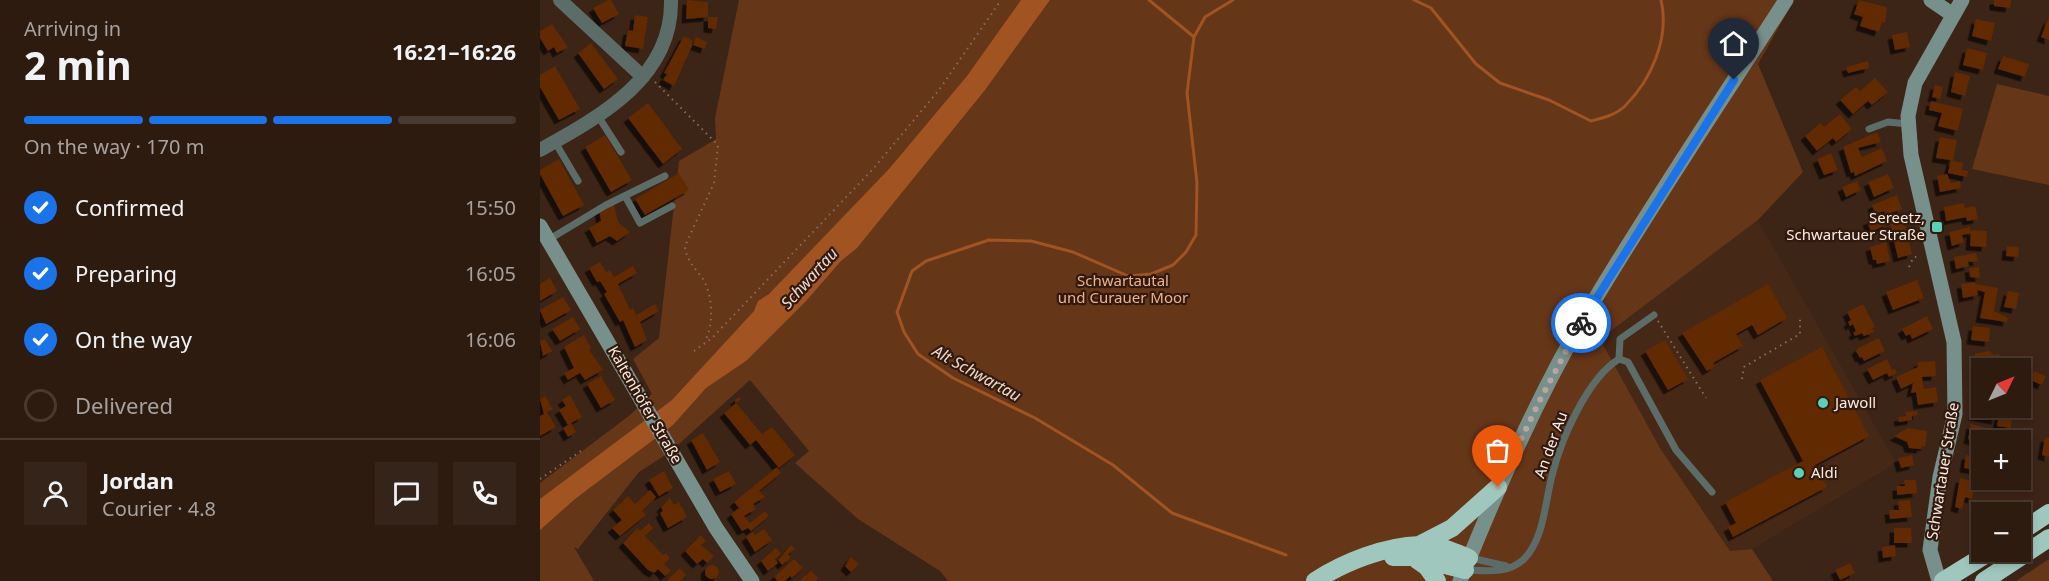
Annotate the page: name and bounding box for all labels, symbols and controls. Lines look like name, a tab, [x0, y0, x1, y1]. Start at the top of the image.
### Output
text: Arriving in	[24, 15, 121, 42]
pin	[1708, 18, 1759, 80]
icon: home	[1717, 27, 1750, 60]
text: 16:21–16:26	[392, 36, 516, 66]
text: 2 min	[24, 38, 131, 91]
text: On the way · 170 m	[24, 133, 204, 160]
icon: check	[24, 191, 57, 224]
text: Confirmed	[75, 192, 185, 222]
text: 15:50	[465, 194, 516, 221]
place label: Sereetz, Schwartauer Straße	[1786, 207, 1925, 244]
marker: Sereetz, Schwartauer Straße	[1930, 220, 1944, 234]
water label: Schwartau	[776, 243, 842, 313]
icon: check	[24, 257, 57, 290]
text: Preparing	[75, 258, 177, 288]
text: 16:05	[465, 260, 516, 287]
park label: Schwartautal und Curauer Moor	[1058, 270, 1188, 307]
courier	[1551, 293, 1611, 353]
icon: bike	[1565, 307, 1598, 340]
icon: check	[24, 323, 57, 356]
text: On the way	[75, 324, 192, 354]
text: 16:06	[465, 326, 516, 353]
water label: Alt Schwartau	[928, 339, 1025, 406]
street label: Kaltenhöfer Straße	[604, 342, 688, 467]
north arrow	[1971, 358, 2031, 418]
map controls	[1971, 358, 2031, 562]
text: Delivered	[75, 390, 173, 420]
place label: Jawoll	[1833, 392, 1876, 412]
marker: Jawoll	[1816, 396, 1830, 410]
street label: Schwartauer Straße	[1921, 401, 1963, 541]
street label: An der Au	[1529, 409, 1571, 481]
pin	[1472, 425, 1523, 487]
button: +	[1971, 430, 2031, 490]
icon: bag	[1481, 434, 1514, 467]
button: person	[24, 462, 87, 525]
button: chat	[375, 462, 438, 525]
button: phone	[453, 462, 516, 525]
place label: Aldi	[1811, 462, 1838, 482]
text: Jordan	[102, 465, 174, 495]
marker: Aldi	[1792, 466, 1806, 480]
text: Courier · 4.8	[102, 495, 216, 522]
button: −	[1971, 502, 2031, 562]

